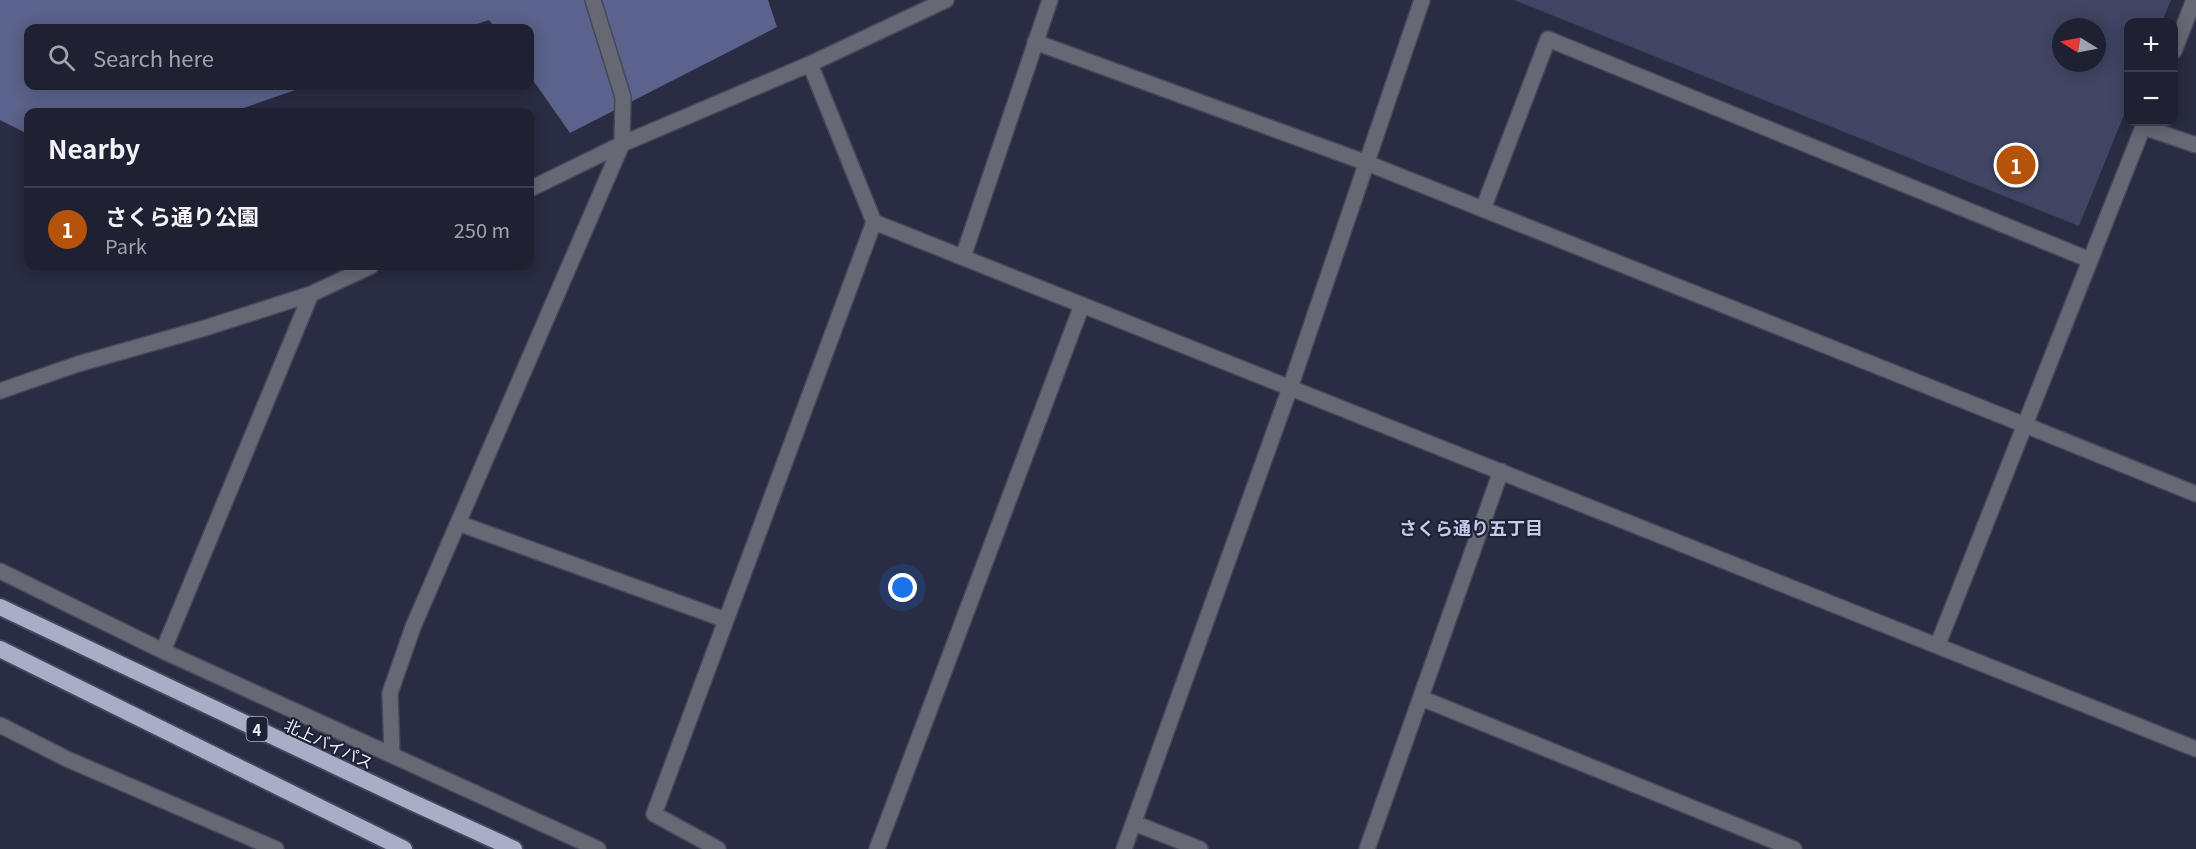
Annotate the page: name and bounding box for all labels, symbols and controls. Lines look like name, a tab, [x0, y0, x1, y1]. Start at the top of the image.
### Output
north arrow	[2052, 18, 2106, 72]
map controls	[2124, 18, 2178, 126]
button: +	[2124, 18, 2178, 72]
search box	[24, 24, 534, 90]
icon: search	[45, 41, 78, 74]
text: Search here	[93, 41, 214, 73]
button: −	[2124, 72, 2178, 126]
text: Nearby	[48, 129, 140, 166]
pin: 1	[1996, 142, 2036, 188]
text: さくら通り公園	[105, 199, 259, 231]
text: 1	[62, 215, 73, 244]
text: 250 m	[454, 215, 510, 244]
text: Park	[105, 231, 147, 260]
district label: さくら通り五丁目	[1399, 514, 1543, 540]
your location	[888, 573, 917, 602]
street label: 北上バイパス	[281, 712, 377, 774]
road number: 4	[246, 717, 268, 741]

